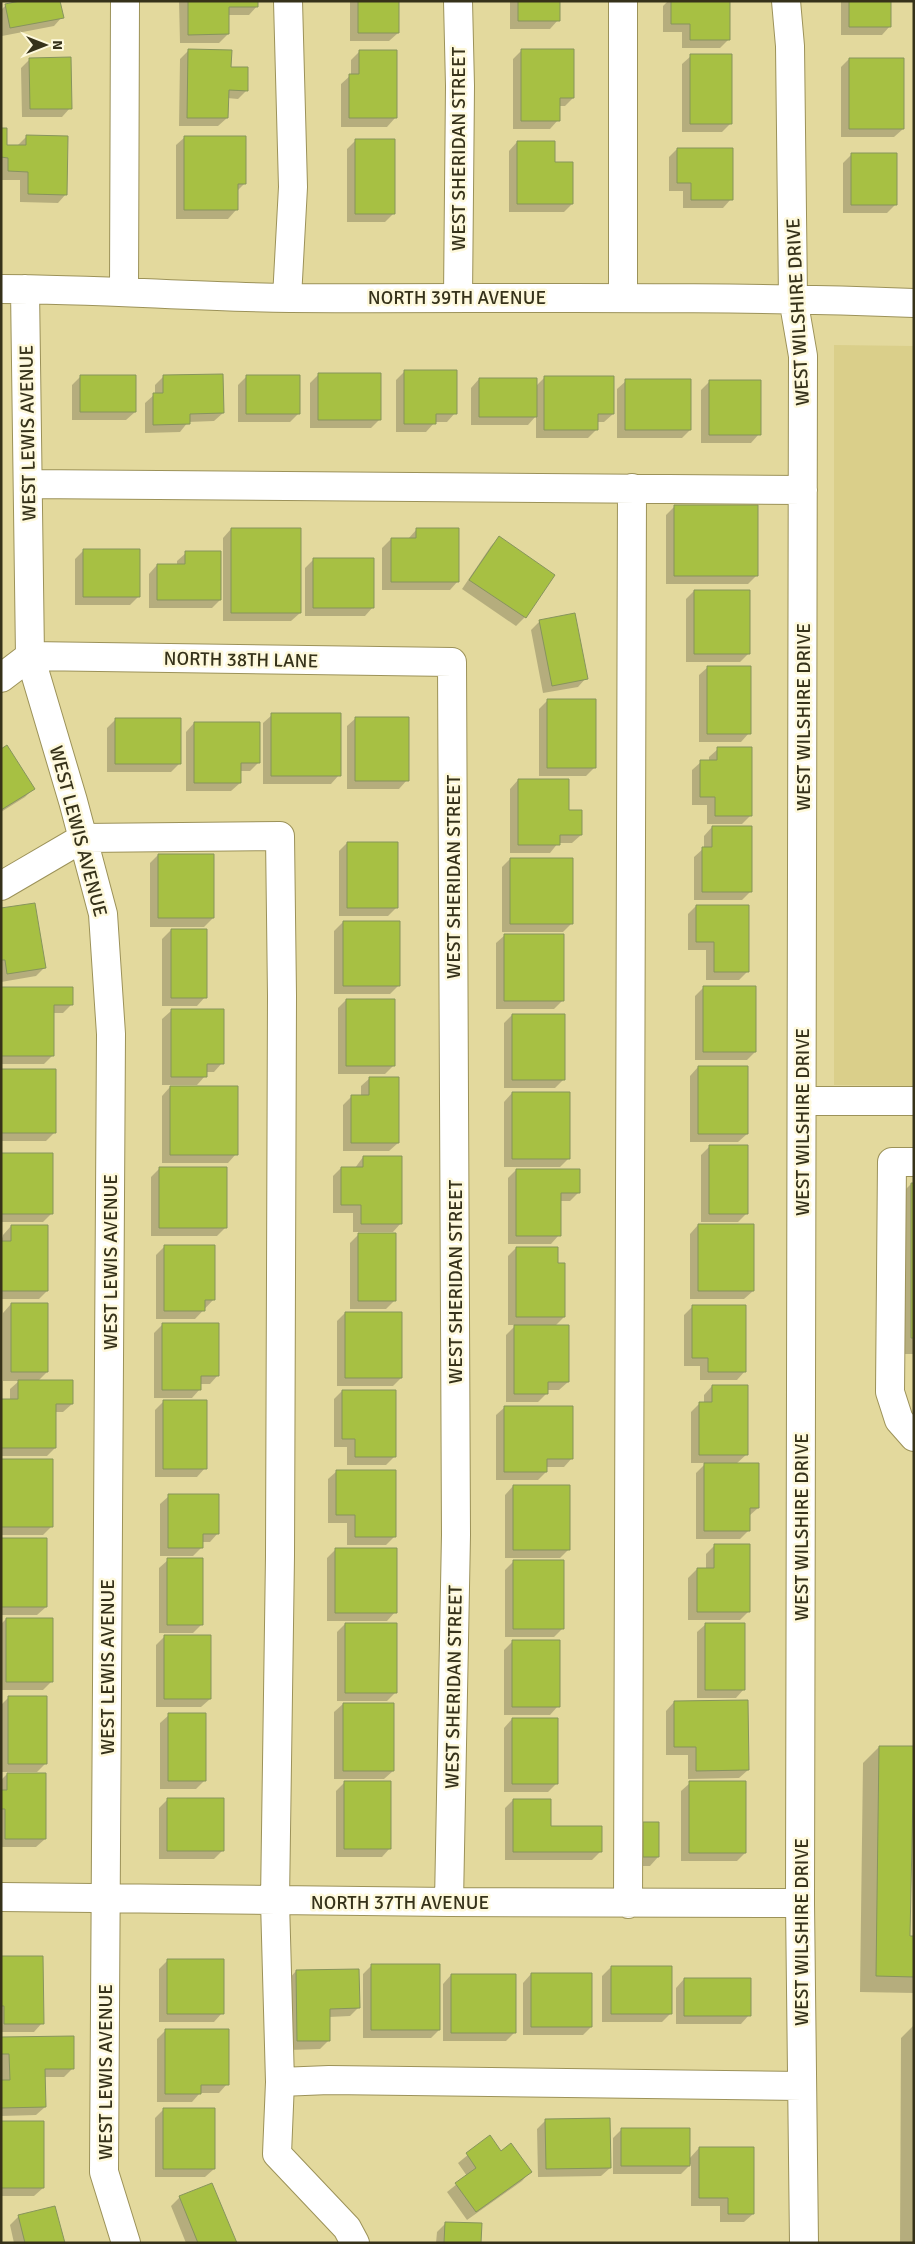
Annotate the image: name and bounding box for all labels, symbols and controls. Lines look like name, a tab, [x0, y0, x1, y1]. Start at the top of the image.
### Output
north arrow	[20, 20, 70, 70]
text: N	[49, 40, 66, 50]
street label: WEST SHERIDAN STREET	[447, 46, 471, 251]
street label: WEST WILSHIRE DRIVE	[781, 217, 815, 407]
street label: NORTH 39TH AVENUE	[368, 286, 546, 310]
street label: WEST LEWIS AVENUE	[14, 345, 42, 521]
street label: WEST WILSHIRE DRIVE	[792, 623, 816, 811]
street label: NORTH 38TH LANE	[163, 647, 319, 673]
street label: WEST LEWIS AVENUE	[44, 743, 112, 919]
street label: WEST SHERIDAN STREET	[442, 774, 466, 979]
street label: WEST WILSHIRE DRIVE	[791, 1028, 815, 1216]
street label: WEST LEWIS AVENUE	[99, 1174, 123, 1350]
street label: WEST SHERIDAN STREET	[444, 1179, 468, 1384]
street label: WEST WILSHIRE DRIVE	[790, 1433, 814, 1621]
street label: WEST LEWIS AVENUE	[96, 1579, 120, 1755]
street label: WEST SHERIDAN STREET	[440, 1584, 468, 1789]
street label: WEST WILSHIRE DRIVE	[790, 1838, 814, 2026]
street label: NORTH 37TH AVENUE	[311, 1891, 489, 1915]
street label: WEST LEWIS AVENUE	[94, 1984, 118, 2160]

